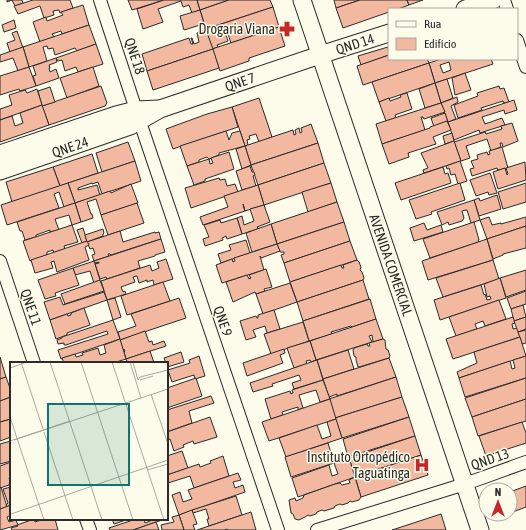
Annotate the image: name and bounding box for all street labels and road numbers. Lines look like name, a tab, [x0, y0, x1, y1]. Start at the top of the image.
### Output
street label: QND 14	[334, 30, 377, 58]
street label: QNE 18	[122, 36, 149, 77]
street label: QNE 7	[223, 69, 257, 95]
street label: QNE 24	[50, 133, 91, 161]
street label: AVENIDA COMERCIAL	[366, 212, 416, 318]
street label: QNE 11	[17, 287, 45, 327]
street label: QNE 9	[210, 304, 236, 338]
street label: QND 13	[469, 445, 511, 473]

